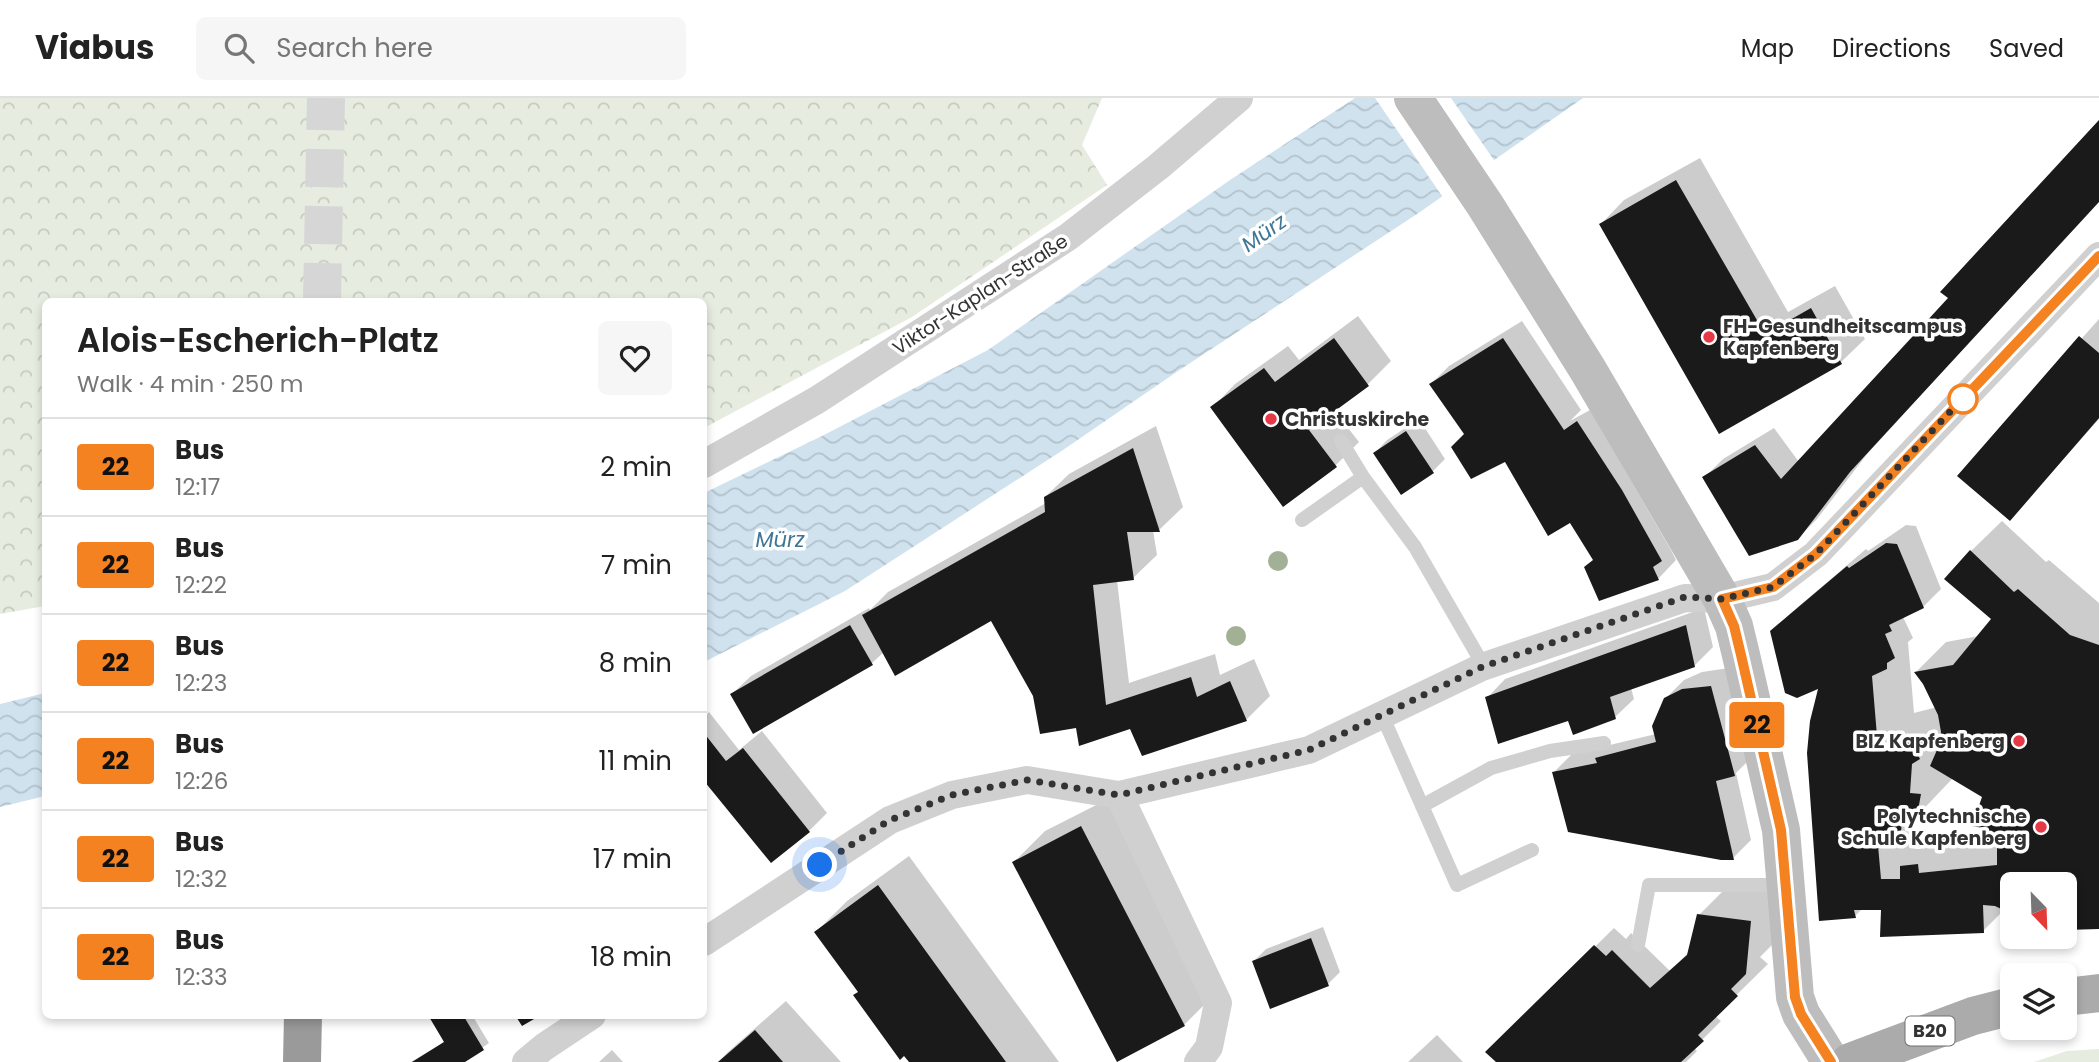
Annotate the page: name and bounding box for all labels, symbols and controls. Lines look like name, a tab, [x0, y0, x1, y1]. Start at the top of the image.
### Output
search box	[196, 17, 686, 80]
text: Viabus	[35, 24, 154, 71]
icon: search	[220, 29, 258, 67]
text: Search here	[276, 30, 433, 66]
text: Map	[1741, 32, 1794, 65]
text: Directions	[1832, 32, 1951, 65]
text: Saved	[1989, 32, 2064, 65]
water label: Mürz	[1235, 206, 1292, 258]
street label: Viktor-Kaplan-Straße	[887, 228, 1073, 361]
place label: FH-Gesundheitscampus Kapfenberg	[1723, 313, 1963, 362]
text: Alois-Escherich-Platz	[77, 317, 439, 364]
button: heart	[598, 321, 672, 395]
marker: FH-Gesundheitscampus Kapfenberg	[1701, 329, 1717, 345]
text: Walk · 4 min · 250 m	[77, 368, 303, 400]
unlabelled marker	[1948, 384, 1978, 414]
place label: Christuskirche	[1285, 406, 1430, 433]
marker: Christuskirche	[1263, 411, 1279, 427]
text: Bus	[175, 432, 224, 468]
text: 2 min	[600, 449, 672, 485]
text: 22	[102, 450, 129, 483]
text: 12:17	[175, 471, 220, 503]
water label: Mürz	[756, 525, 805, 554]
text: Bus	[175, 530, 224, 566]
text: 7 min	[601, 547, 672, 583]
text: 22	[102, 548, 129, 581]
text: 12:22	[175, 569, 227, 601]
text: Bus	[175, 628, 224, 664]
text: 8 min	[599, 645, 672, 681]
text: 22	[102, 646, 129, 679]
text: 12:23	[175, 667, 227, 699]
line badge: 22	[1726, 702, 1788, 748]
text: 22	[1743, 708, 1771, 741]
text: Bus	[175, 726, 224, 762]
place label: BIZ Kapfenberg	[1855, 728, 2005, 755]
marker: BIZ Kapfenberg	[2011, 733, 2027, 749]
text: 11 min	[599, 743, 672, 779]
text: 22	[102, 744, 129, 777]
text: 12:26	[175, 765, 228, 797]
place label: Polytechnische Schule Kapfenberg	[1841, 803, 2027, 852]
marker: Polytechnische Schule Kapfenberg	[2033, 819, 2049, 835]
text: Bus	[175, 824, 224, 860]
text: 17 min	[593, 841, 672, 877]
text: 22	[102, 842, 129, 875]
your location	[802, 847, 837, 882]
text: 12:32	[175, 863, 227, 895]
north arrow	[2000, 872, 2077, 948]
map controls	[2000, 872, 2077, 1040]
text: Bus	[175, 922, 224, 958]
text: 18 min	[591, 939, 672, 975]
text: 22	[102, 940, 129, 973]
text: 12:33	[175, 961, 228, 993]
button: layers	[2000, 963, 2077, 1040]
road number: B20	[1906, 1016, 1954, 1046]

